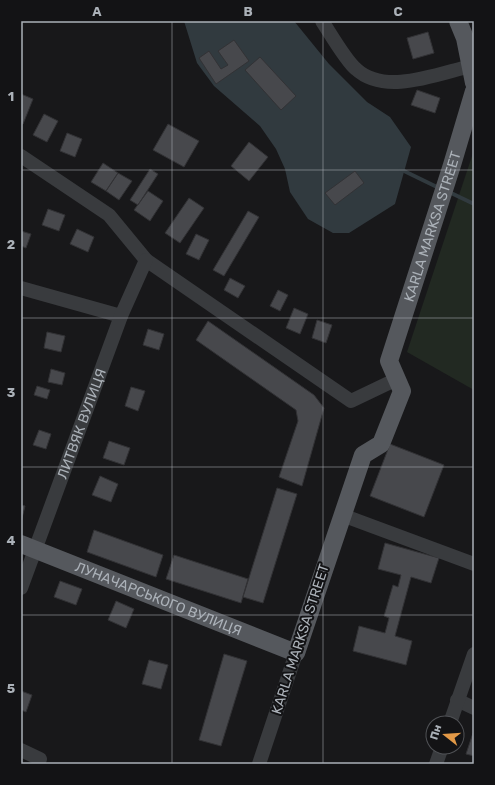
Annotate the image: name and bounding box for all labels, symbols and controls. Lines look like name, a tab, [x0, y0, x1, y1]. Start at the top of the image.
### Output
text: A	[92, 4, 102, 19]
text: B	[243, 4, 253, 19]
text: C	[393, 4, 403, 19]
text: 1	[8, 89, 14, 104]
street label: KARLA MARKSA STREET	[401, 149, 465, 304]
text: 2	[7, 237, 15, 252]
street label: ЛИТВЯК ВУЛИЦЯ	[54, 366, 110, 481]
text: 3	[7, 385, 16, 400]
text: 4	[7, 533, 16, 548]
street label: ЛУНАЧАРСЬКОГО ВУЛИЦЯ	[73, 558, 244, 640]
street label: KARLA MARKSA STREET	[268, 562, 333, 716]
text: 5	[7, 681, 15, 696]
north arrow	[425, 715, 465, 755]
text: Пн	[427, 723, 444, 741]

